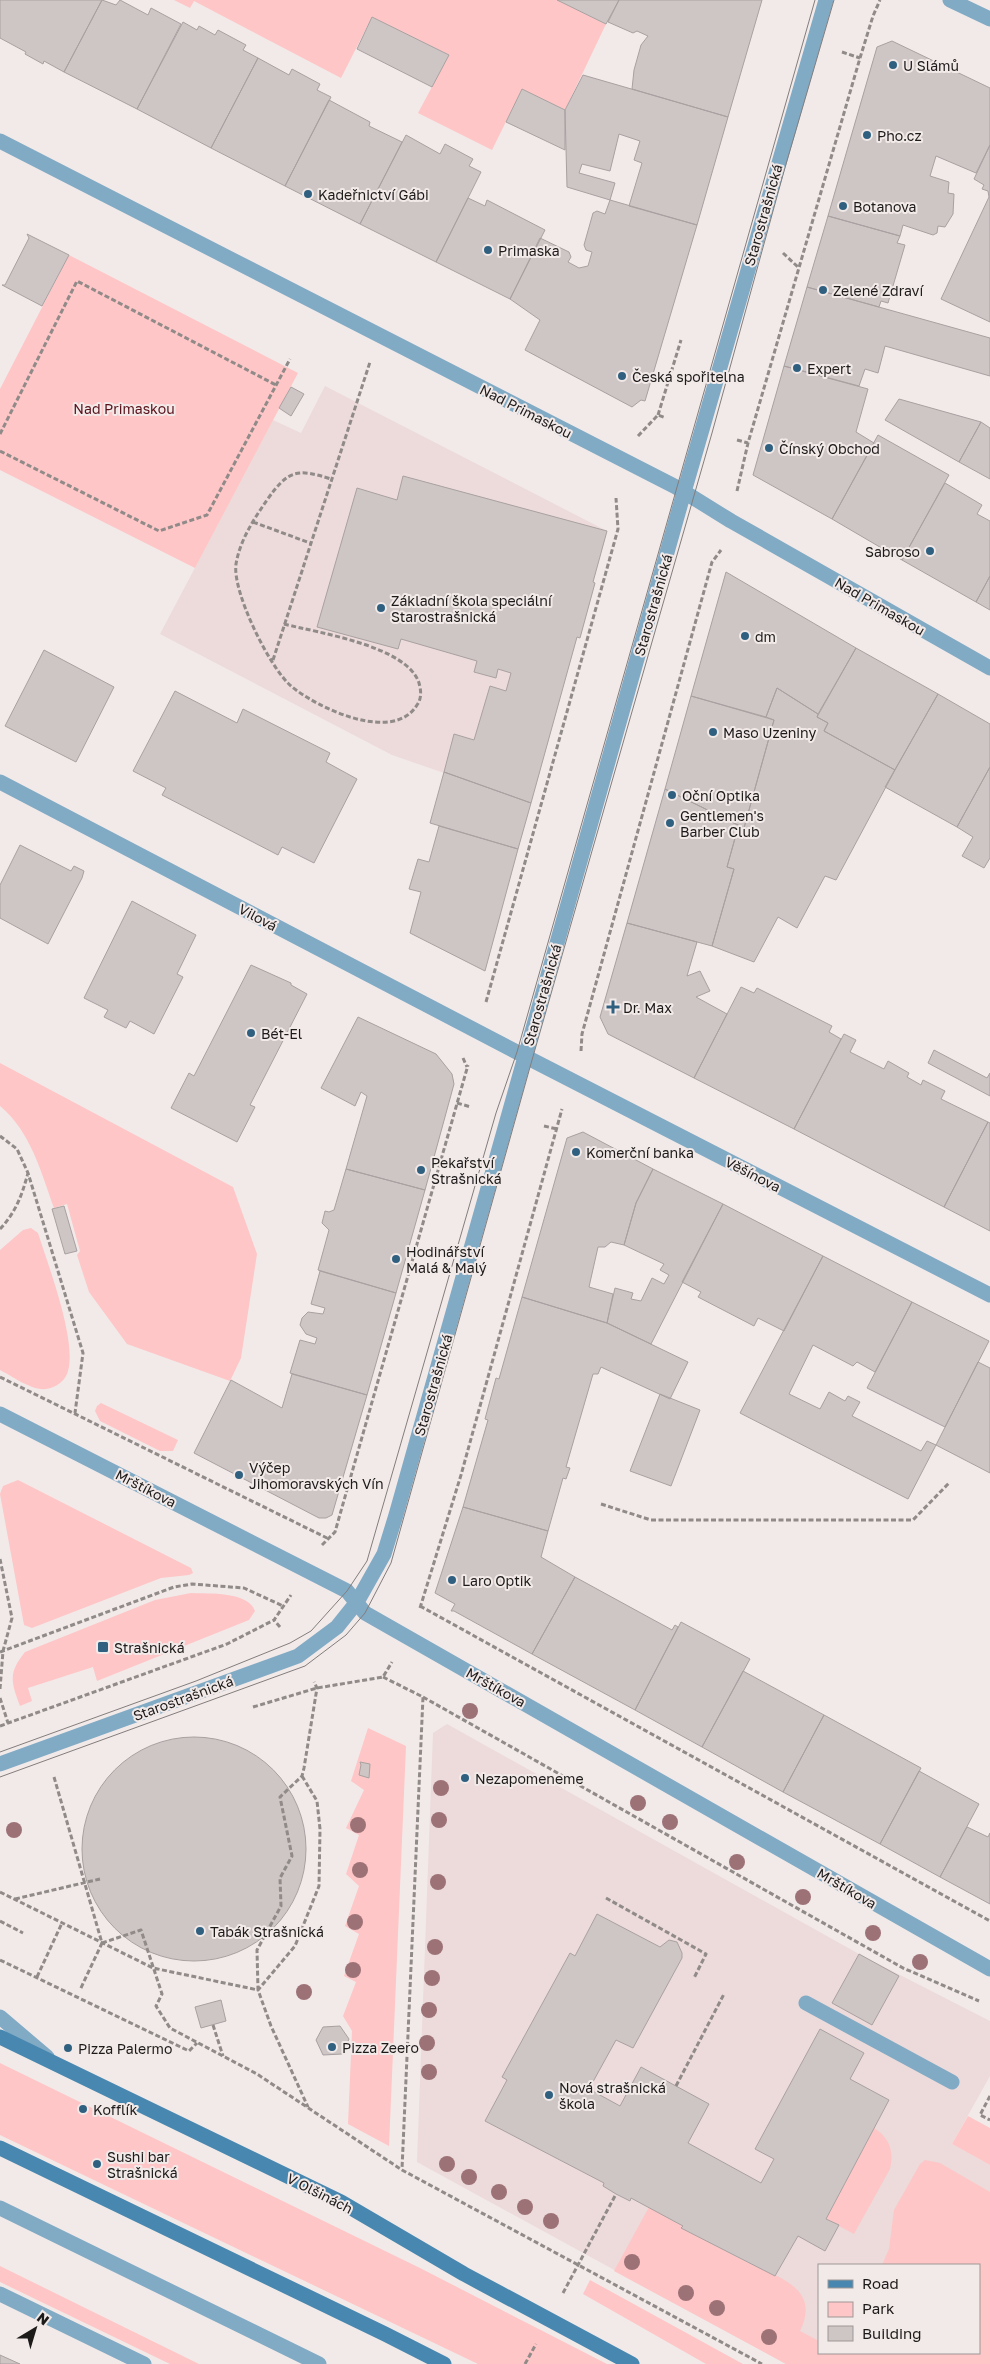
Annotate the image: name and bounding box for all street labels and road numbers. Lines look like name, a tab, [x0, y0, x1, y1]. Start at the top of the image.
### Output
street label: Starostrašnická	[740, 162, 786, 268]
street label: Nad Primaskou	[477, 380, 575, 442]
street label: Starostrašnická	[630, 552, 676, 658]
street label: Nad Primaskou	[832, 573, 928, 639]
street label: Vilová	[236, 900, 280, 934]
street label: Starostrašnická	[519, 942, 565, 1048]
street label: Věšínova	[722, 1153, 784, 1195]
street label: Starostrašnická	[410, 1332, 456, 1438]
street label: Mrštíkova	[113, 1466, 179, 1510]
street label: Mrštíkova	[463, 1664, 529, 1710]
street label: Starostrašnická	[131, 1672, 235, 1724]
street label: Mrštíkova	[814, 1864, 880, 1912]
street label: V Olšinách	[284, 2169, 356, 2217]

